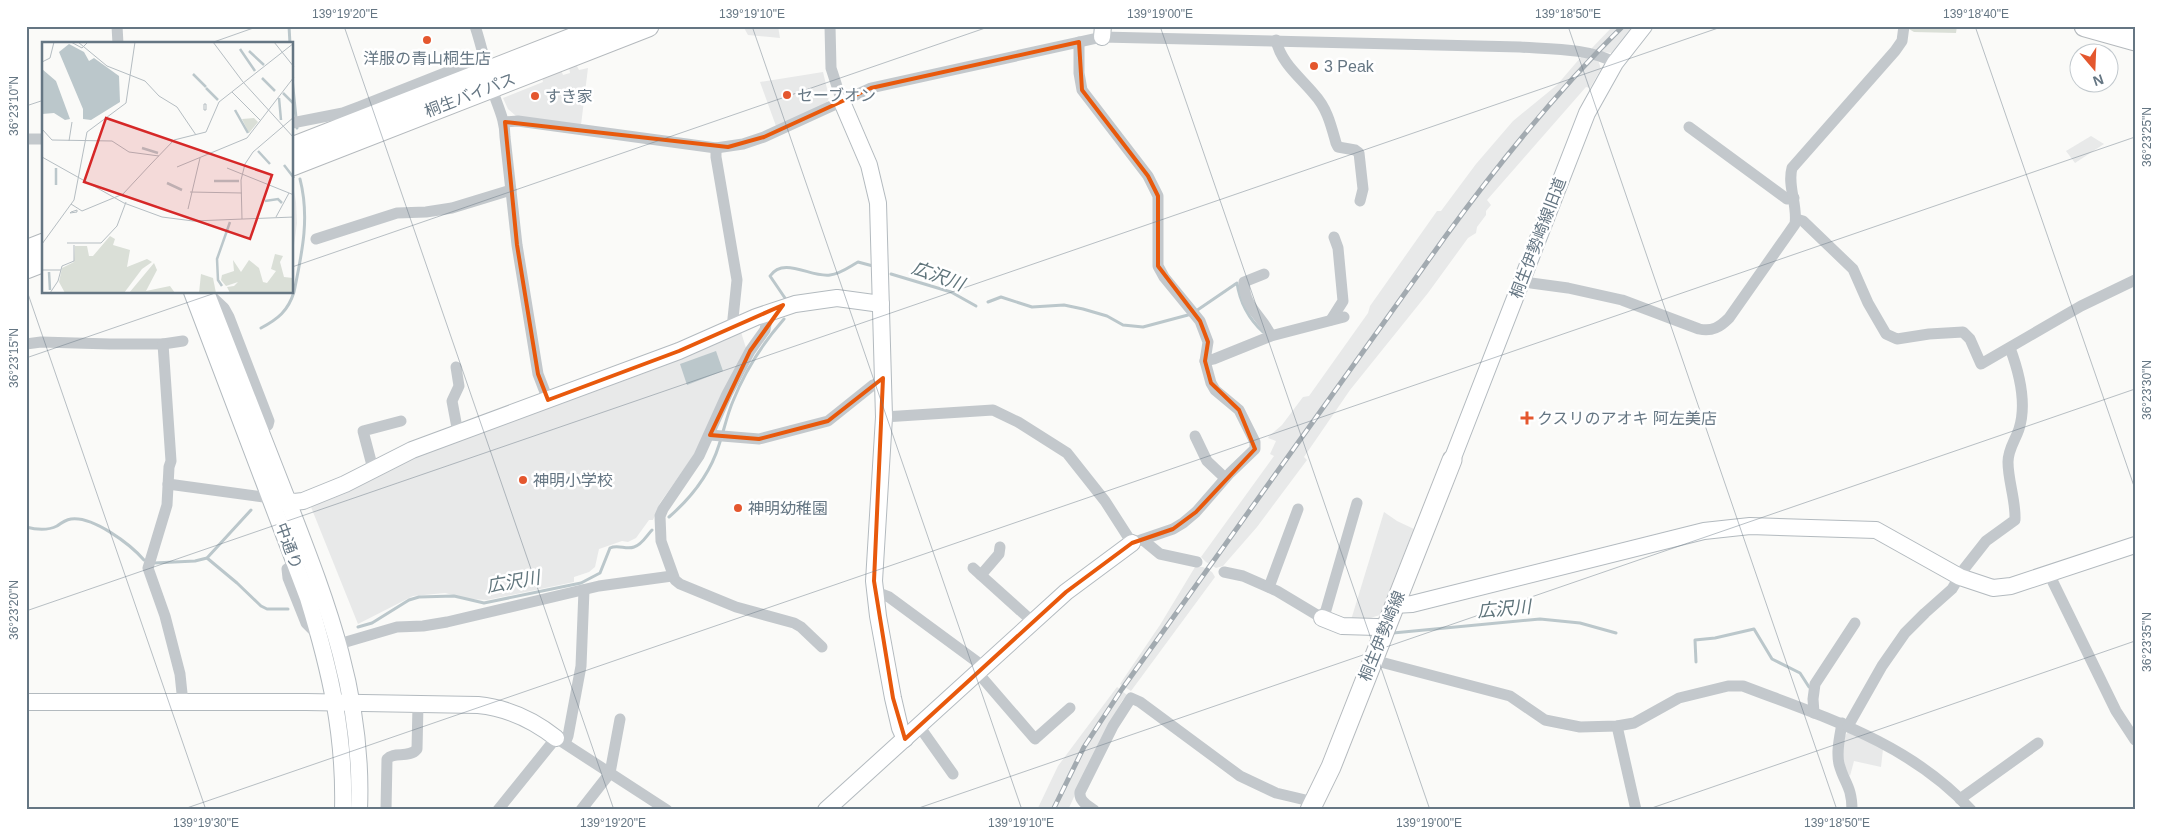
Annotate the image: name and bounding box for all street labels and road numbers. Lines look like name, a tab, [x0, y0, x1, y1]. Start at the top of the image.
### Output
street label: 桐生バイパス	[422, 70, 518, 120]
street label: 桐生伊勢崎線旧道	[1507, 175, 1569, 301]
street label: 中通り	[273, 521, 305, 571]
street label: 桐生伊勢崎線	[1356, 588, 1408, 684]

